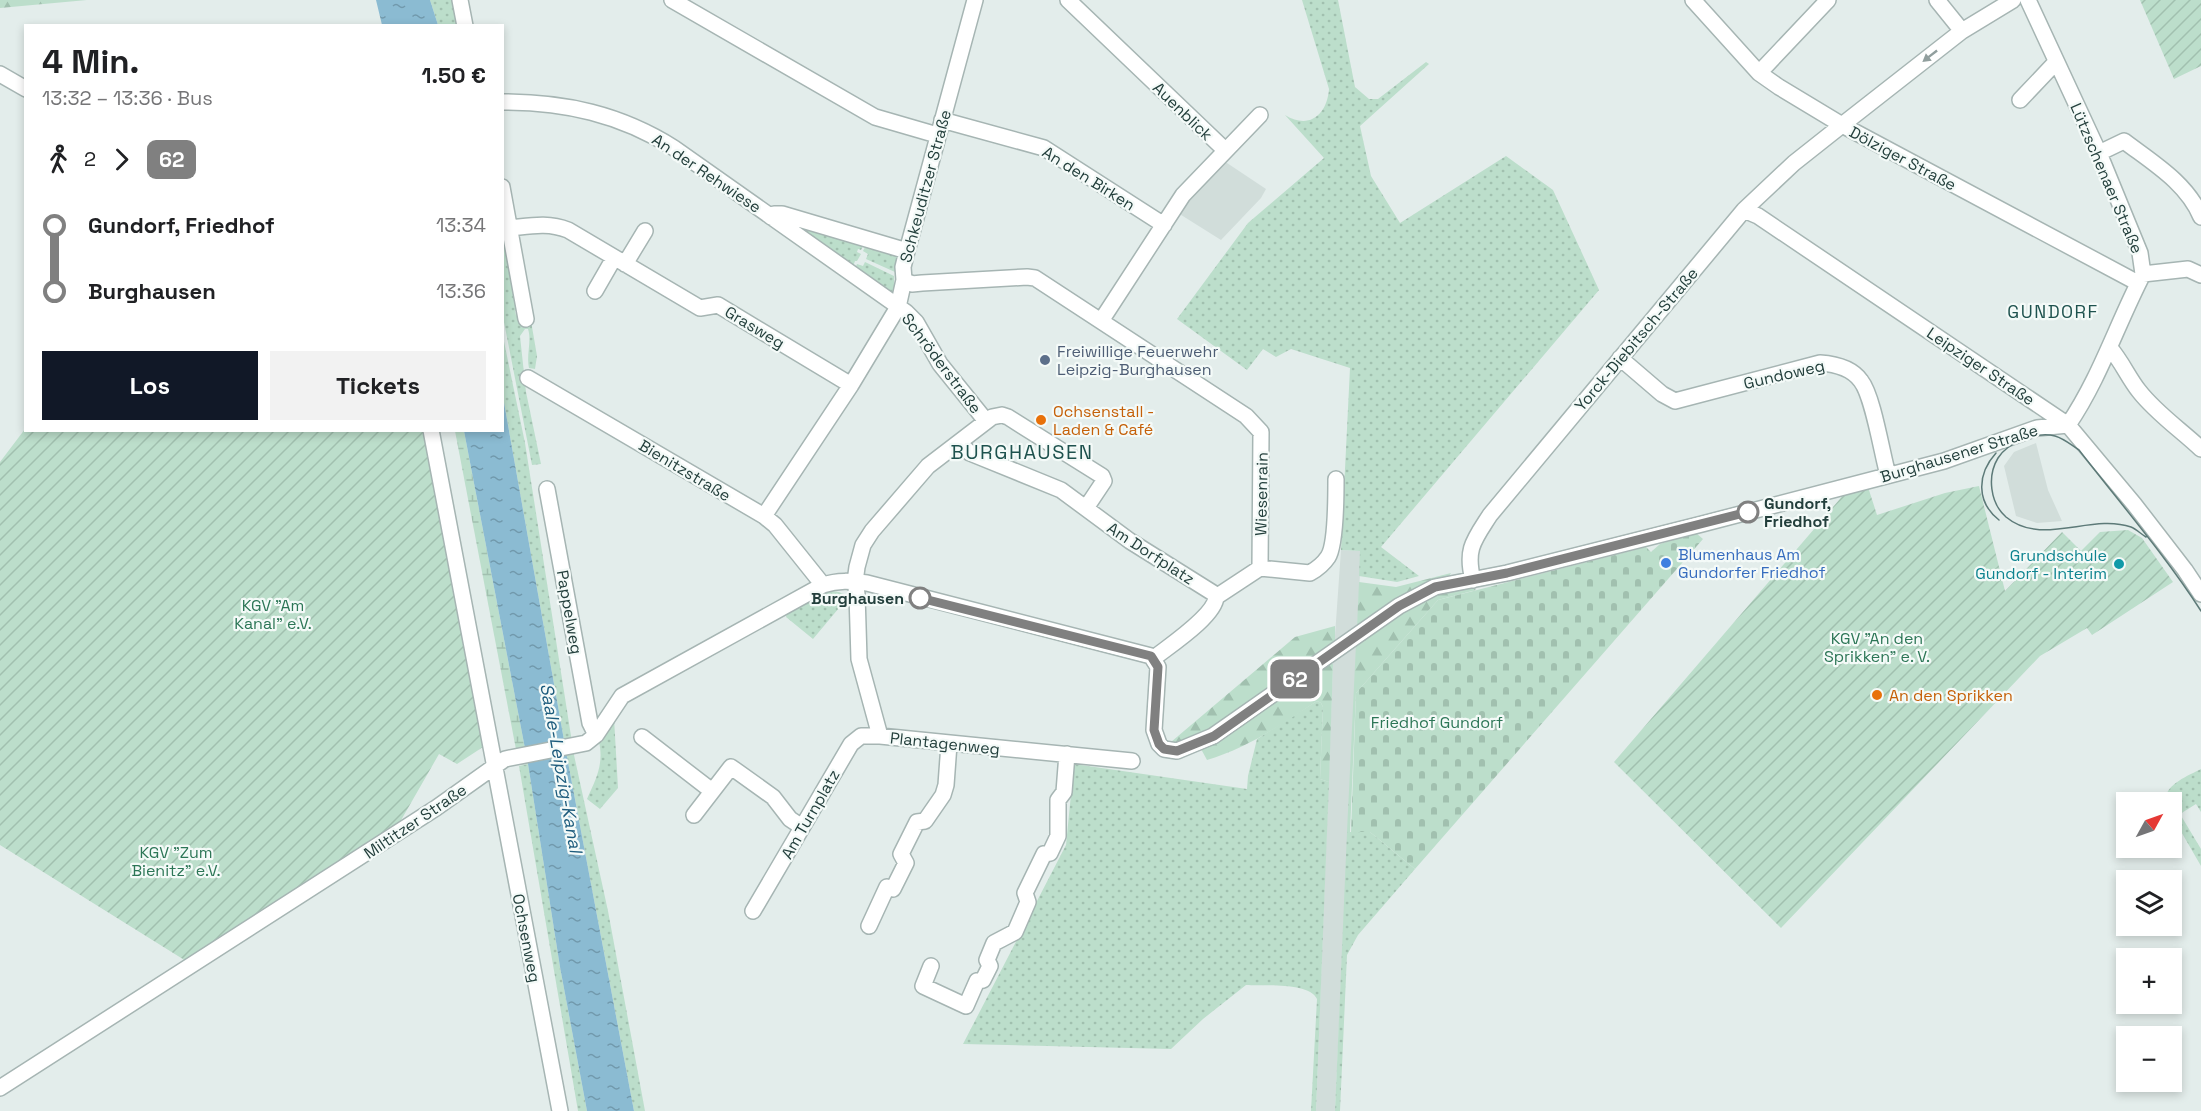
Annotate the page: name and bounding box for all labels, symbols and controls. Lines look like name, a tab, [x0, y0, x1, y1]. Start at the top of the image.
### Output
text: 4 Min.	[42, 41, 139, 83]
one-way arrow	[1922, 50, 1938, 63]
text: 1.50 €	[422, 61, 486, 89]
street label: Auenblick	[1148, 78, 1217, 145]
text: 13:32 – 13:36 · Bus	[42, 85, 213, 111]
street label: Lützschenaer Straße	[2065, 100, 2148, 257]
street label: Schkeuditzer Straße	[895, 107, 956, 265]
street label: Dölziger Straße	[1846, 121, 1960, 195]
street label: An der Rehwiese	[648, 129, 765, 218]
street label: An den Birken	[1038, 142, 1139, 215]
icon: walk	[42, 143, 75, 176]
icon: forward	[105, 143, 138, 176]
text: 2	[84, 146, 96, 172]
text: 62	[159, 146, 184, 173]
text: Gundorf, Friedhof	[88, 211, 275, 239]
text: 13:34	[436, 212, 486, 238]
street label: Yorck-Diebitsch-Straße	[1570, 263, 1703, 416]
text: Burghausen	[88, 277, 216, 305]
text: 13:36	[436, 278, 486, 304]
district label: GUNDORF	[2007, 300, 2099, 323]
street label: Grasweg	[721, 301, 789, 353]
street label: Schröderstraße	[897, 309, 986, 418]
street label: Leipziger Straße	[1923, 323, 2039, 410]
place label: Freiwillige Feuerwehr Leipzig-Burghausen	[1057, 341, 1218, 380]
button: Los	[42, 351, 258, 420]
button: Tickets	[270, 351, 486, 420]
marker: Freiwillige Feuerwehr Leipzig-Burghausen	[1038, 353, 1052, 367]
street label: Gundoweg	[1742, 355, 1827, 394]
place label: Ochsenstall - Laden & Café	[1053, 401, 1154, 440]
marker: Ochsenstall - Laden & Café	[1034, 413, 1048, 427]
street label: Burghausener Straße	[1878, 419, 2041, 487]
street label: Bienitzstraße	[635, 435, 735, 506]
district label: BURGHAUSEN	[951, 439, 1093, 465]
street label: Wiesenrain	[1250, 452, 1273, 536]
place label: Gundorf, Friedhof	[1764, 493, 1831, 532]
marker: Gundorf, Friedhof	[1737, 501, 1759, 523]
street label: Am Dorfplatz	[1103, 517, 1198, 590]
place label: Blumenhaus Am Gundorfer Friedhof	[1678, 544, 1826, 583]
place label: Grundschule Gundorf - Interim	[1975, 545, 2107, 584]
marker: Blumenhaus Am Gundorfer Friedhof	[1659, 556, 1673, 570]
marker: Grundschule Gundorf - Interim	[2112, 557, 2126, 571]
street label: Pappelweg	[552, 568, 587, 656]
marker: Burghausen	[909, 587, 931, 609]
place label: Burghausen	[811, 588, 904, 609]
park label: KGV "Am Kanal" e.V.	[234, 595, 312, 634]
park label: KGV "An den Sprikken" e. V.	[1824, 628, 1930, 667]
line badge: 62	[1268, 660, 1322, 698]
text: 62	[1282, 666, 1308, 693]
water label: Saale-Leipzig-Kanal	[535, 681, 588, 857]
place label: An den Sprikken	[1889, 685, 2013, 706]
marker: An den Sprikken	[1870, 688, 1884, 702]
park label: Friedhof Gundorf	[1371, 712, 1503, 733]
street label: Plantagenweg	[889, 727, 1001, 760]
street label: Am Turnplatz	[776, 766, 845, 863]
street label: Miltitzer Straße	[360, 779, 471, 864]
north arrow	[2116, 792, 2182, 858]
map controls	[2116, 792, 2182, 1092]
park label: KGV "Zum Bienitz" e.V.	[131, 842, 221, 881]
button: layers	[2116, 870, 2182, 936]
street label: Ochsenweg	[508, 892, 545, 984]
button: +	[2116, 948, 2182, 1014]
button: −	[2116, 1026, 2182, 1092]

